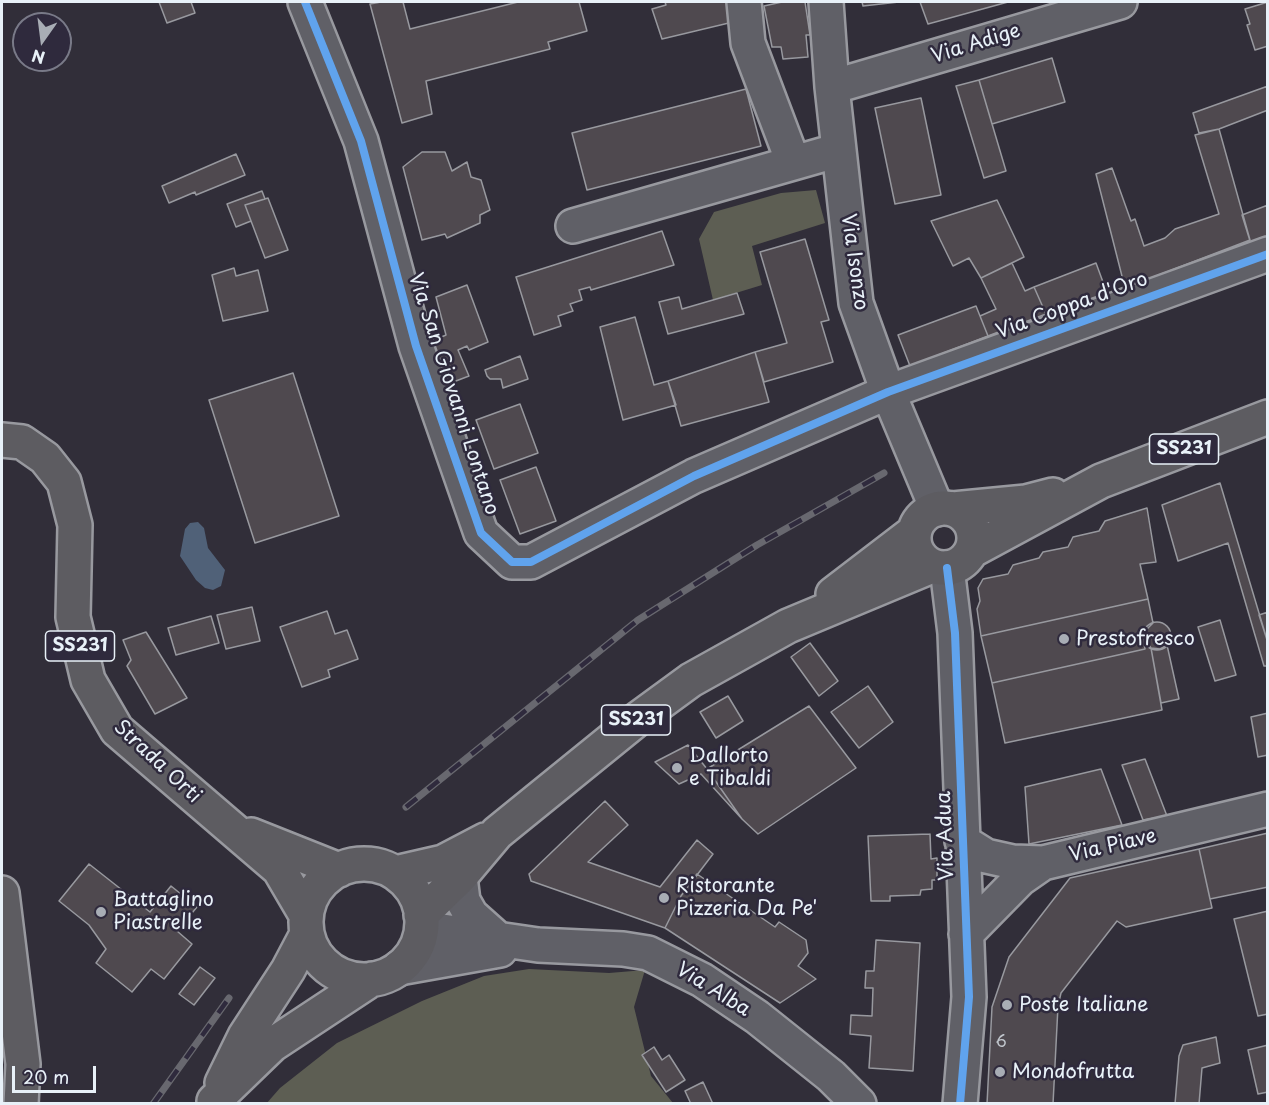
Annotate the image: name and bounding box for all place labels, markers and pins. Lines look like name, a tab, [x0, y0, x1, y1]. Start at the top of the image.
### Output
place label: Prestofresco	[1076, 627, 1195, 651]
marker: Prestofresco	[1057, 632, 1071, 646]
place label: Dallorto e Tibaldi	[689, 744, 771, 791]
marker: Dallorto e Tibaldi	[670, 761, 684, 775]
place label: Ristorante Pizzeria Da Pe'	[676, 874, 817, 921]
place label: Battaglino Piastrelle	[113, 888, 214, 935]
marker: Ristorante Pizzeria Da Pe'	[657, 891, 671, 905]
marker: Battaglino Piastrelle	[94, 905, 108, 919]
place label: Poste Italiane	[1019, 993, 1149, 1017]
marker: Poste Italiane	[1000, 998, 1014, 1012]
place label: Mondofrutta	[1012, 1060, 1134, 1084]
marker: Mondofrutta	[993, 1065, 1007, 1079]

